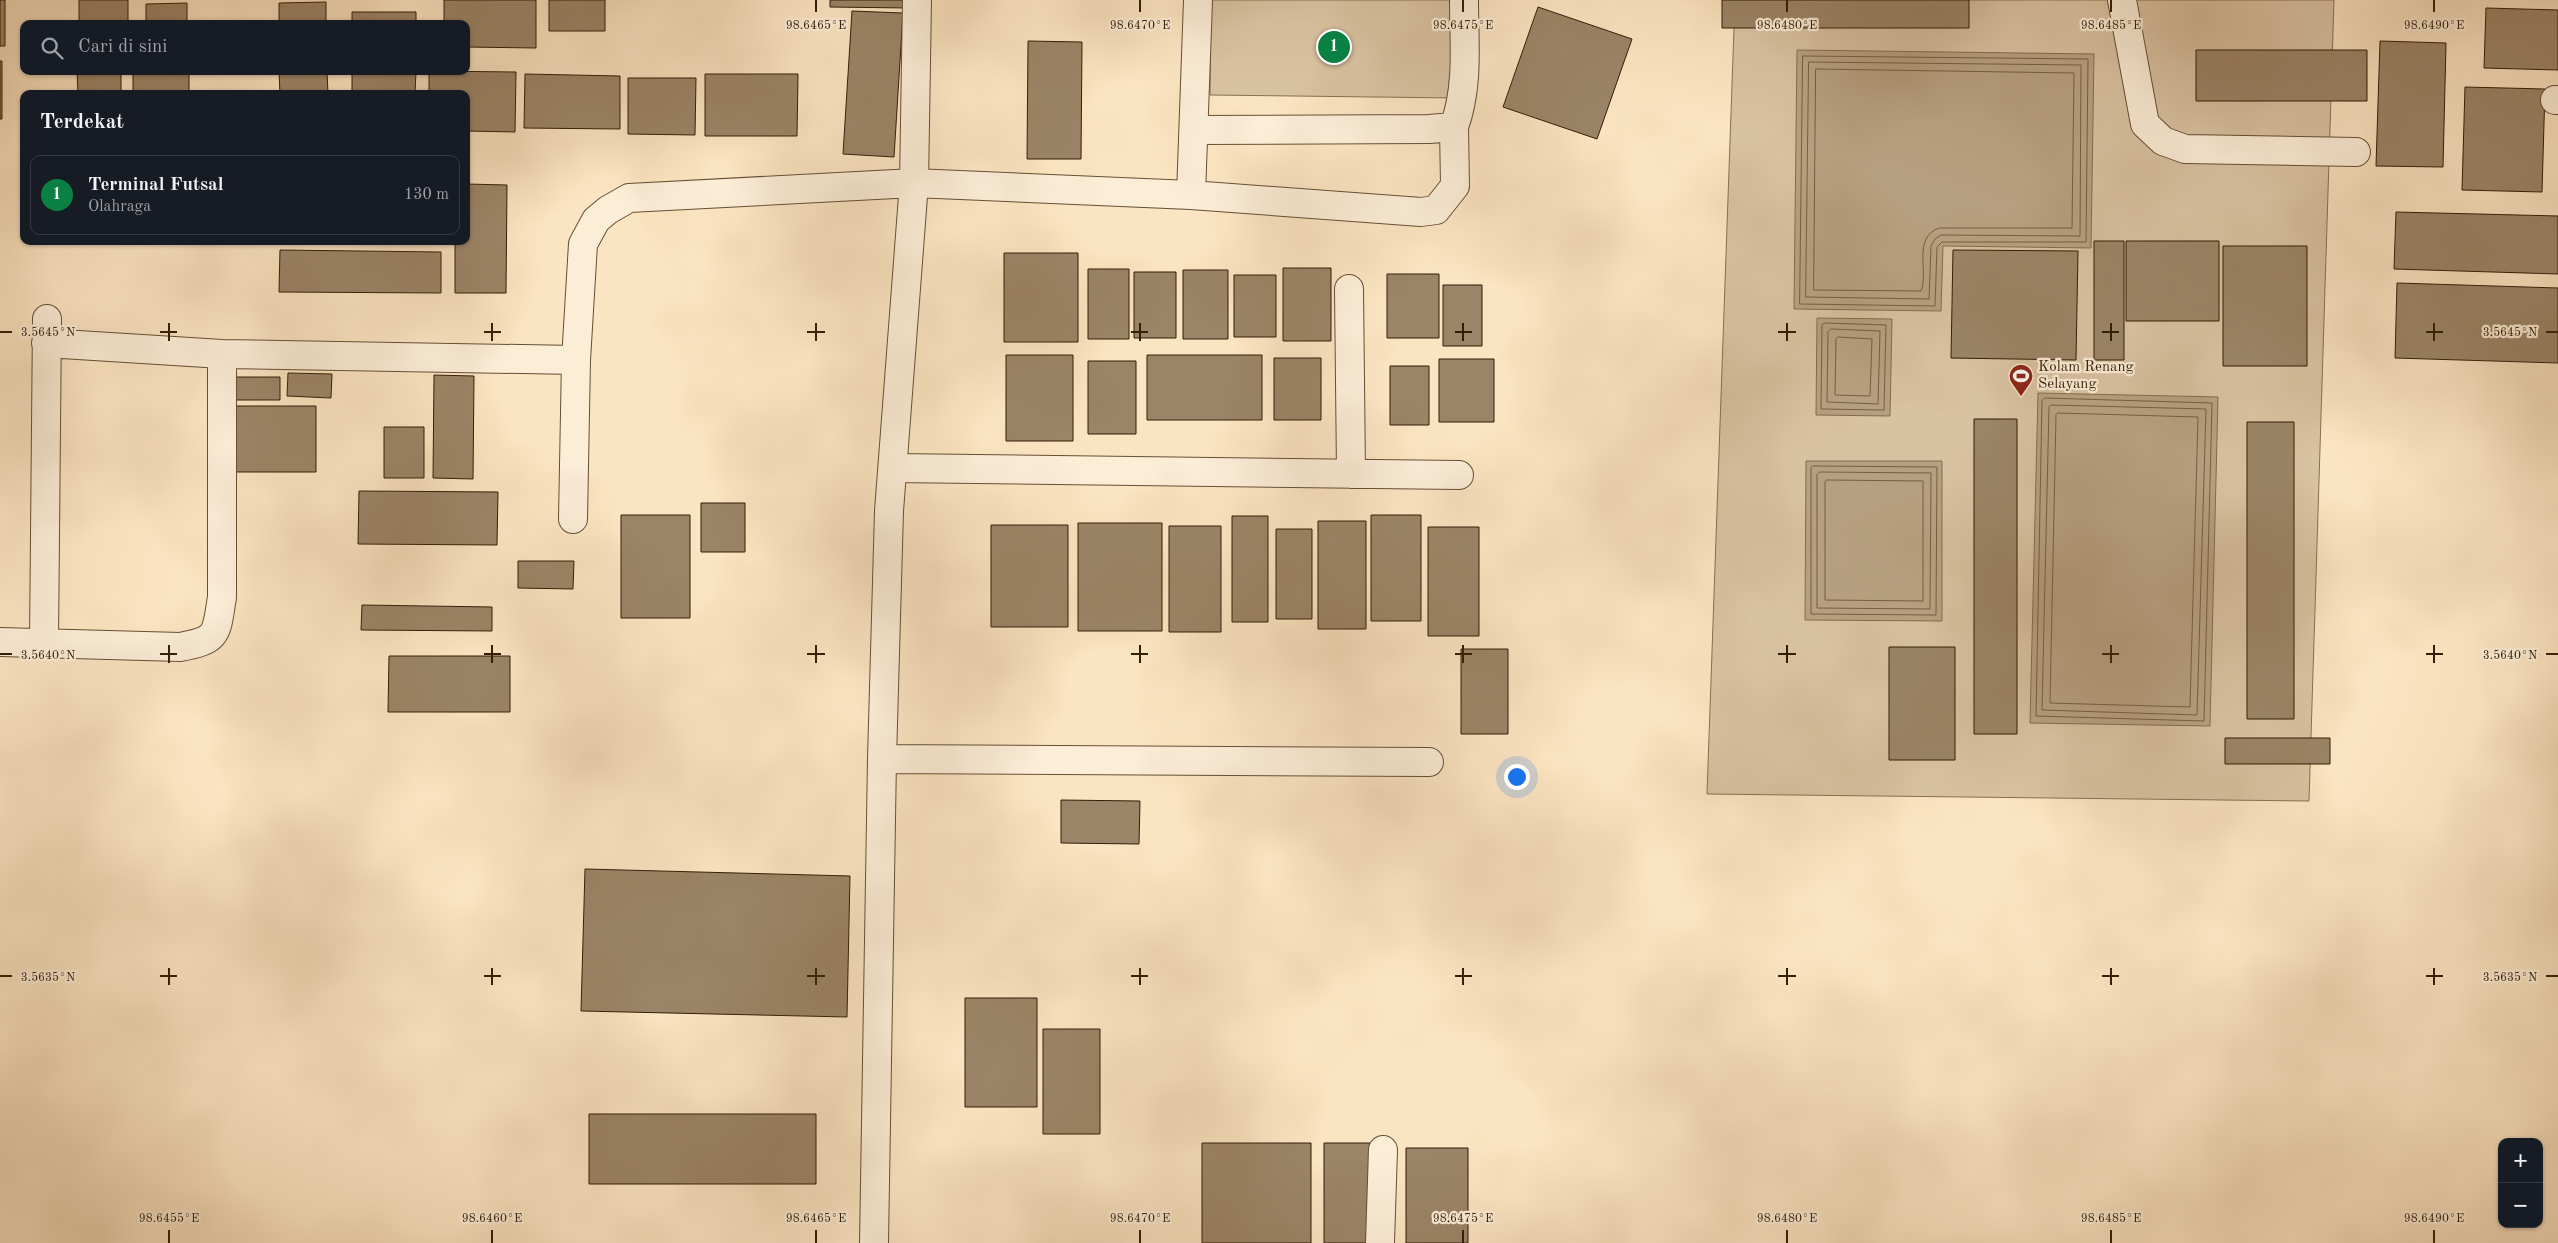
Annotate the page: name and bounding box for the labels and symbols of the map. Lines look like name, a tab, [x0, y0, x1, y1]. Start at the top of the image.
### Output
text: 98.6465°E	[786, 19, 846, 32]
text: 98.6475°E	[1433, 19, 1493, 32]
text: 98.6485°E	[2081, 19, 2141, 32]
text: 98.6470°E	[1110, 20, 1170, 32]
text: 98.6480°E	[1757, 20, 1817, 32]
text: 98.6490°E	[2404, 20, 2464, 32]
pin: 1	[1318, 28, 1350, 66]
text: 3.5645°N	[21, 326, 75, 339]
text: 3.5645°N	[2483, 326, 2537, 339]
place label: Kolam Renang Selayang	[2038, 360, 2134, 392]
sports icon: Kolam Renang Selayang	[2008, 363, 2034, 397]
text: 3.5640°N	[21, 649, 75, 662]
text: 3.5640°N	[2483, 649, 2537, 662]
your location	[1504, 764, 1530, 790]
text: 3.5635°N	[21, 971, 75, 984]
text: 3.5635°N	[2483, 971, 2537, 984]
text: 98.6455°E	[139, 1212, 199, 1225]
text: 98.6465°E	[786, 1212, 846, 1225]
text: 98.6475°E	[1433, 1212, 1493, 1225]
text: 98.6485°E	[2081, 1212, 2141, 1225]
text: 98.6460°E	[462, 1213, 522, 1225]
text: 98.6470°E	[1110, 1213, 1170, 1225]
text: 98.6480°E	[1757, 1213, 1817, 1225]
text: 98.6490°E	[2404, 1213, 2464, 1225]

